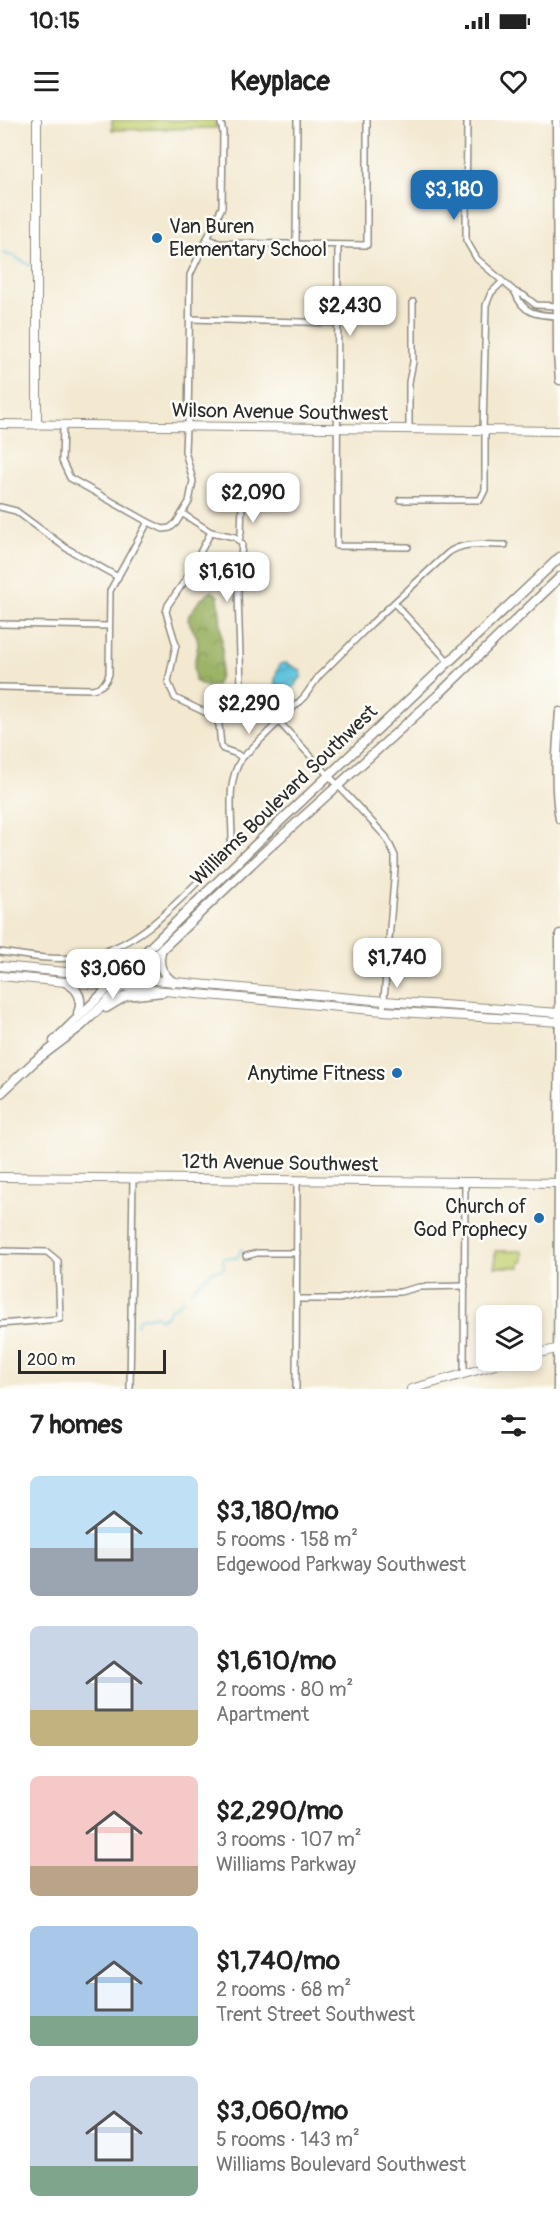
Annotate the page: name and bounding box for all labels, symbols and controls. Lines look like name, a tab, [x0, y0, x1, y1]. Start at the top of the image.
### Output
text: 10:15	[30, 7, 80, 35]
icon: menu	[30, 65, 63, 98]
text: Keyplace	[230, 65, 330, 98]
icon: heart	[497, 65, 530, 98]
pin: $3,180	[405, 170, 503, 221]
text: $3,180	[425, 177, 483, 202]
place label: Van Buren Elementary School	[169, 214, 327, 262]
marker: Van Buren Elementary School	[150, 231, 164, 245]
pin: $2,430	[301, 286, 399, 337]
text: $2,430	[318, 293, 382, 318]
street label: Wilson Avenue Southwest	[171, 398, 389, 426]
pin: $2,090	[204, 473, 302, 524]
text: $2,090	[221, 480, 285, 505]
pin: $1,610	[178, 552, 276, 603]
text: $1,610	[199, 559, 255, 584]
pin: $2,290	[200, 684, 298, 735]
text: $2,290	[218, 691, 280, 716]
street label: Williams Boulevard Southwest	[185, 699, 383, 891]
pin: $1,740	[348, 938, 446, 989]
text: $1,740	[367, 945, 427, 970]
pin: $3,060	[64, 949, 162, 1000]
text: $3,060	[80, 956, 146, 981]
place label: Anytime Fitness	[247, 1061, 385, 1086]
marker: Anytime Fitness	[390, 1066, 404, 1080]
street label: 12th Avenue Southwest	[181, 1149, 380, 1177]
place label: Church of God Prophecy	[413, 1194, 527, 1242]
marker: Church of God Prophecy	[532, 1211, 546, 1225]
map controls	[476, 1305, 542, 1371]
button: layers	[476, 1305, 542, 1371]
scale bar	[18, 1347, 166, 1374]
text: 200 m	[27, 1350, 75, 1370]
text: 7 homes	[30, 1409, 122, 1441]
icon: filters	[497, 1409, 530, 1442]
text: $3,180/mo	[216, 1495, 339, 1527]
icon: home	[78, 1500, 150, 1572]
text: 5 rooms · 158 m²	[216, 1527, 358, 1552]
text: Edgewood Parkway Southwest	[216, 1552, 466, 1577]
text: $1,610/mo	[216, 1645, 336, 1677]
icon: home	[78, 1650, 150, 1722]
text: 2 rooms · 80 m²	[216, 1677, 353, 1702]
text: Apartment	[216, 1702, 309, 1727]
text: $2,290/mo	[216, 1795, 343, 1827]
icon: home	[78, 1800, 150, 1872]
text: 3 rooms · 107 m²	[216, 1827, 362, 1852]
text: Williams Parkway	[216, 1852, 356, 1877]
text: $1,740/mo	[216, 1945, 340, 1977]
icon: home	[78, 1950, 150, 2022]
text: 2 rooms · 68 m²	[216, 1977, 351, 2002]
text: Trent Street Southwest	[216, 2002, 415, 2027]
text: $3,060/mo	[216, 2095, 348, 2127]
icon: home	[78, 2100, 150, 2172]
text: 5 rooms · 143 m²	[216, 2127, 360, 2152]
text: Williams Boulevard Southwest	[216, 2152, 466, 2177]

